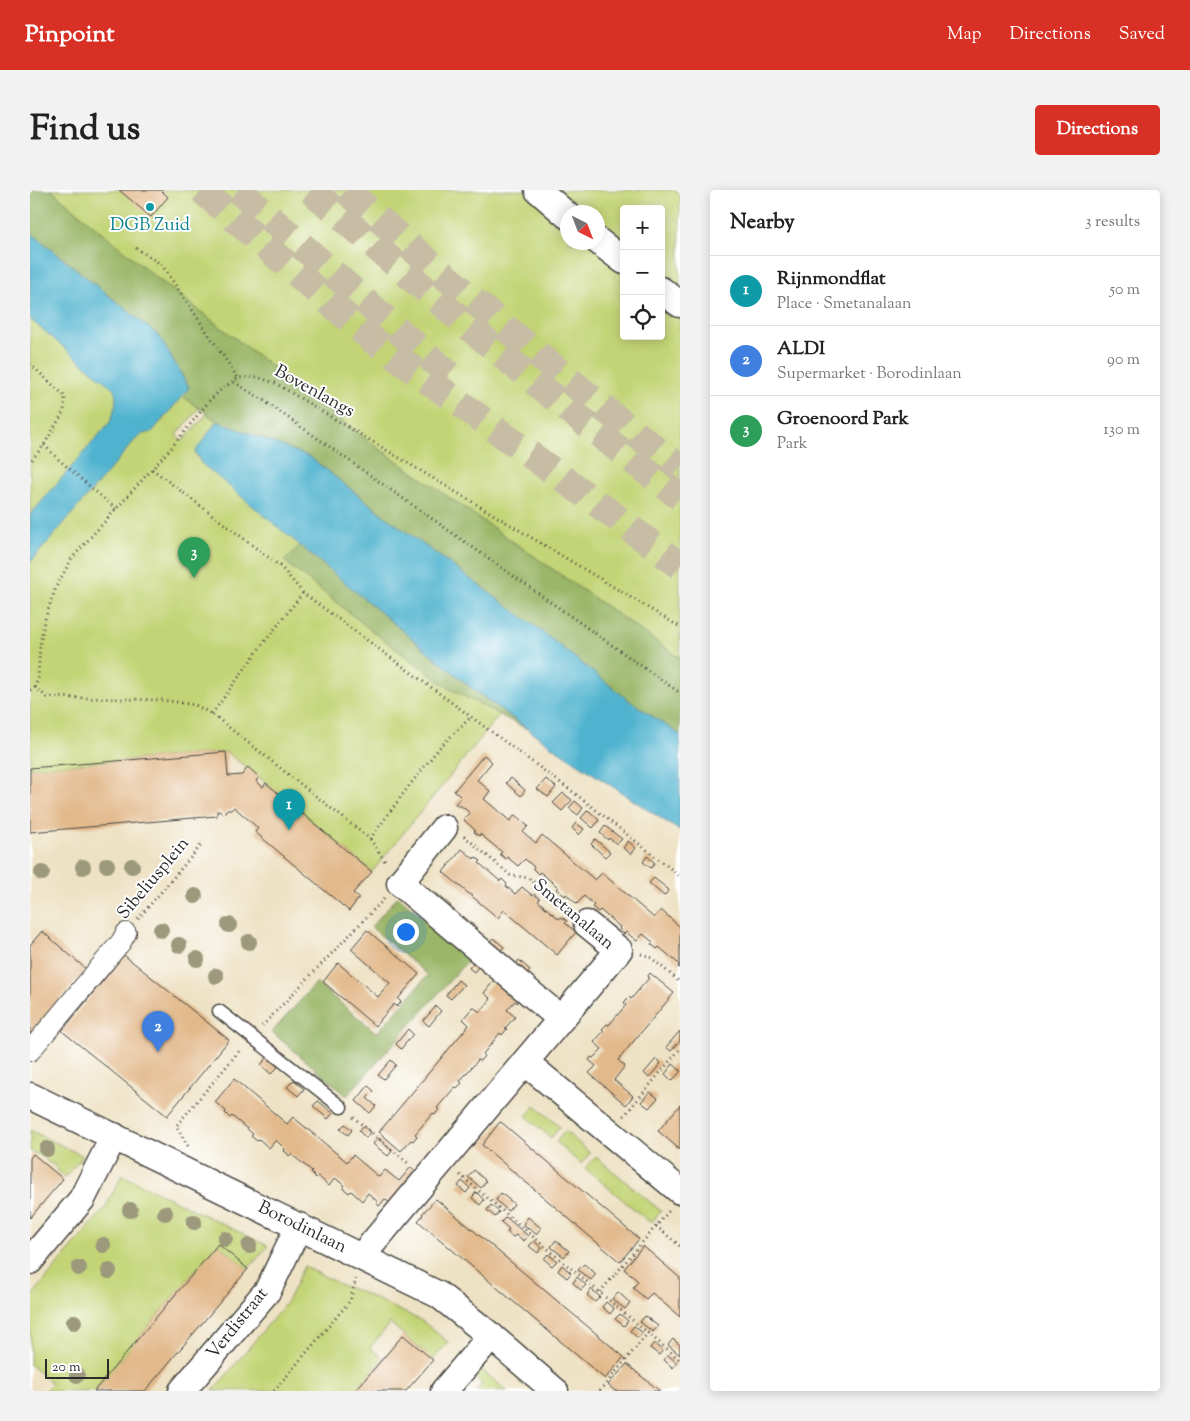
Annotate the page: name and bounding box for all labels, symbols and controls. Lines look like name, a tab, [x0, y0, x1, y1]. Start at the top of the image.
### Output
text: Pinpoint	[25, 18, 114, 52]
text: Map	[947, 22, 982, 48]
text: Directions	[1010, 22, 1091, 48]
text: Saved	[1119, 22, 1165, 48]
text: Find us	[30, 105, 140, 156]
button: Directions	[1035, 105, 1160, 155]
marker: DGB Zuid	[144, 201, 156, 213]
north arrow	[560, 205, 605, 250]
map controls	[620, 205, 665, 340]
button: +	[620, 205, 665, 250]
text: Nearby	[730, 208, 795, 238]
text: 3 results	[1085, 211, 1140, 234]
place label: DGB Zuid	[110, 213, 190, 239]
button: −	[620, 250, 665, 295]
text: Rijnmondflat	[777, 266, 886, 293]
text: 1	[743, 279, 749, 302]
text: 50 m	[1109, 279, 1140, 302]
text: Place · Smetanalaan	[777, 293, 912, 316]
button: locate	[620, 295, 665, 340]
text: ALDI	[777, 336, 825, 363]
text: 2	[742, 349, 750, 372]
text: 90 m	[1107, 349, 1140, 372]
street label: Bovenlangs	[269, 359, 359, 425]
text: Supermarket · Borodinlaan	[777, 363, 962, 386]
text: Groenoord Park	[777, 406, 909, 433]
text: 3	[743, 419, 749, 442]
text: 130 m	[1103, 419, 1140, 442]
text: Park	[777, 433, 808, 456]
pin: 3	[178, 537, 210, 578]
pin: 1	[273, 789, 305, 830]
street label: Sibeliusplein	[112, 832, 196, 926]
street label: Smetanalaan	[527, 873, 620, 957]
your location	[393, 919, 419, 945]
pin: 2	[142, 1011, 174, 1052]
street label: Borodinlaan	[253, 1195, 351, 1261]
street label: Verdistraat	[201, 1283, 275, 1365]
scale bar	[45, 1356, 109, 1379]
text: 20 m	[52, 1358, 81, 1378]

